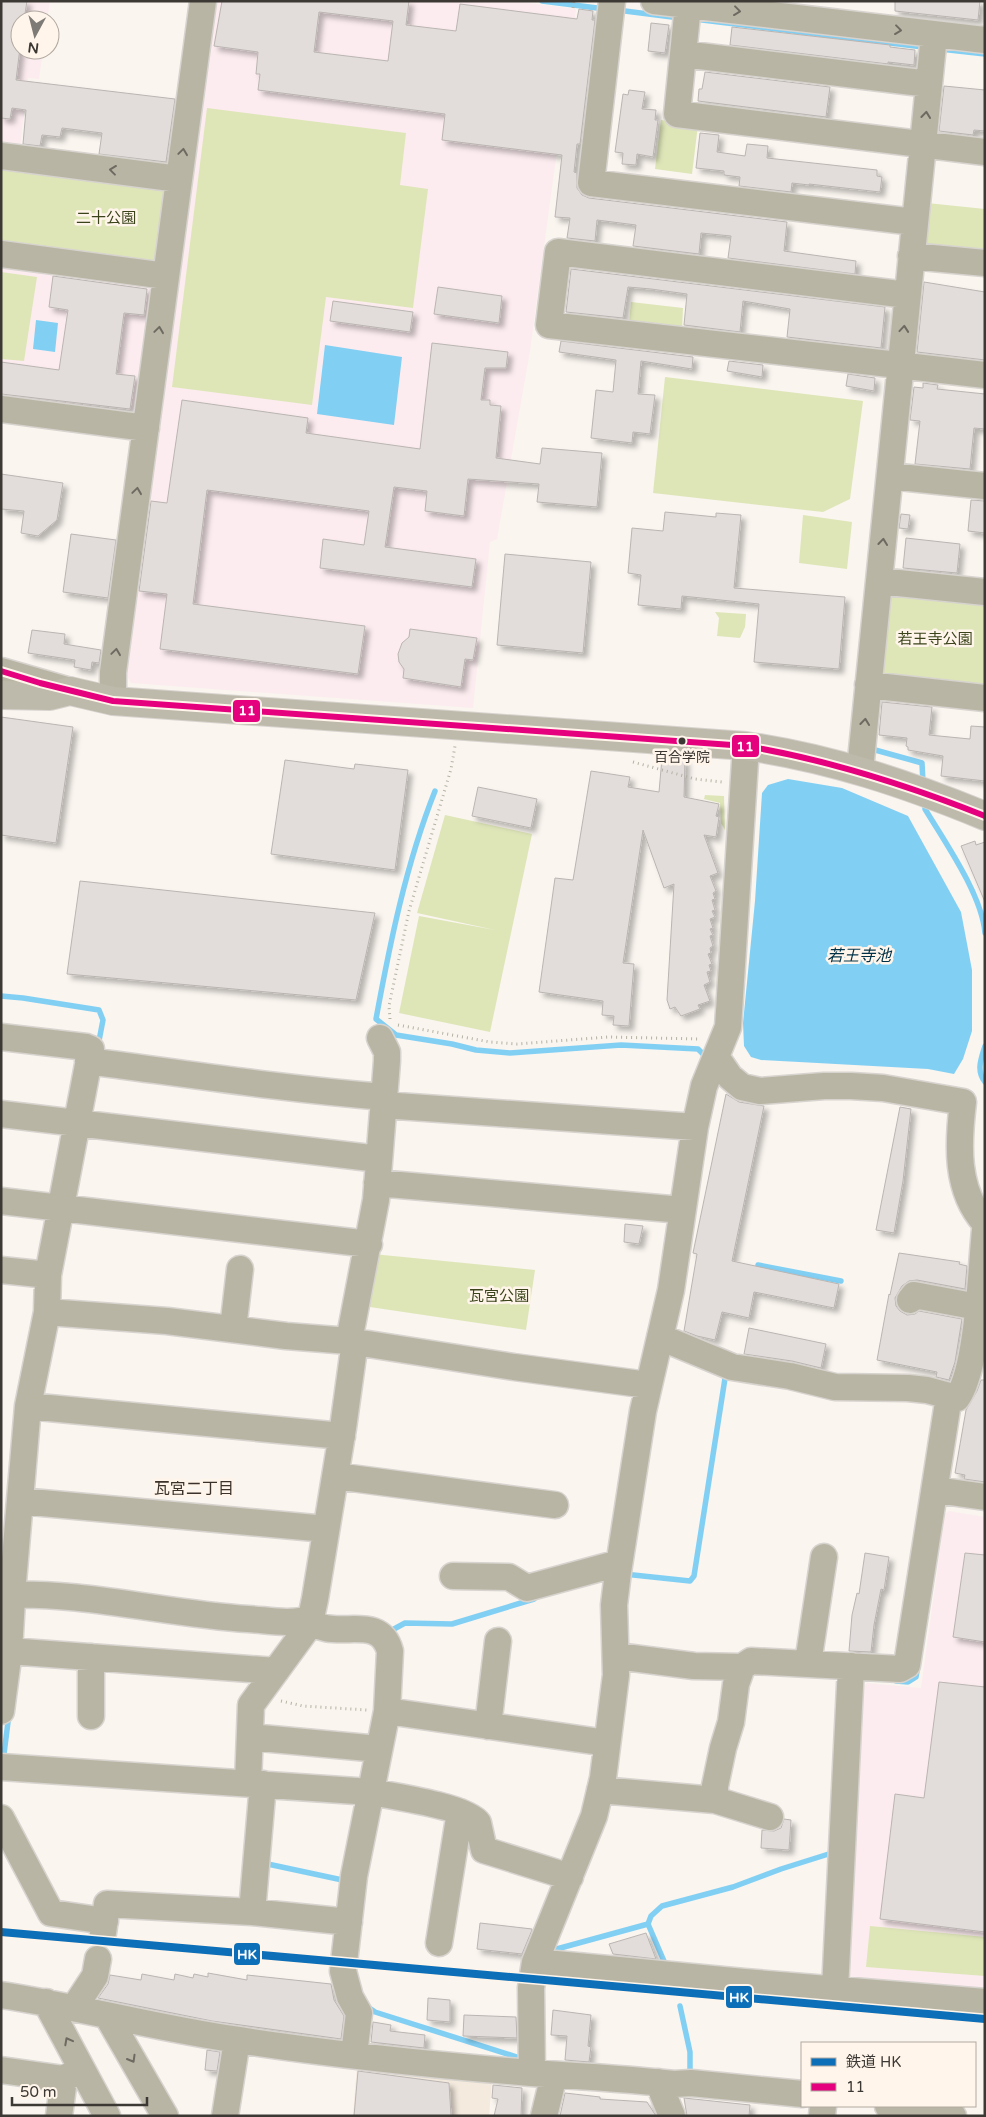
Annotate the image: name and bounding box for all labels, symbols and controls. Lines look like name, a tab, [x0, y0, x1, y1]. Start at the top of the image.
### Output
one-way arrow	[733, 5, 741, 16]
north arrow	[10, 10, 60, 60]
one-way arrow	[894, 24, 902, 35]
text: N	[27, 38, 40, 57]
one-way arrow	[920, 110, 931, 118]
one-way arrow	[177, 148, 188, 156]
one-way arrow	[109, 165, 117, 176]
park label: 二十公園	[76, 209, 136, 227]
one-way arrow	[898, 324, 909, 332]
one-way arrow	[153, 326, 164, 334]
one-way arrow	[132, 487, 142, 496]
one-way arrow	[877, 538, 888, 546]
park label: 若王寺公園	[897, 630, 973, 648]
one-way arrow	[110, 648, 120, 657]
line badge: 11	[232, 699, 261, 723]
text: 11	[238, 702, 256, 719]
one-way arrow	[859, 717, 870, 725]
line badge: 11	[731, 734, 760, 758]
marker: 百合学院	[677, 736, 687, 746]
text: 11	[736, 738, 754, 755]
place label: 百合学院	[654, 749, 710, 766]
water label: 若王寺池	[827, 946, 893, 966]
park label: 瓦宮公園	[469, 1287, 529, 1305]
district label: 瓦宮二丁目	[154, 1479, 234, 1499]
line badge: HK	[233, 1942, 261, 1966]
text: HK	[237, 1946, 258, 1963]
line badge: HK	[725, 1985, 753, 2009]
text: HK	[729, 1989, 750, 2006]
one-way arrow	[65, 2038, 75, 2047]
legend	[801, 2042, 976, 2107]
one-way arrow	[126, 2053, 136, 2062]
text: 鉄道 HK	[846, 2053, 901, 2071]
scale bar	[12, 2074, 148, 2106]
text: 11	[846, 2078, 865, 2096]
text: 50 m	[20, 2083, 57, 2101]

